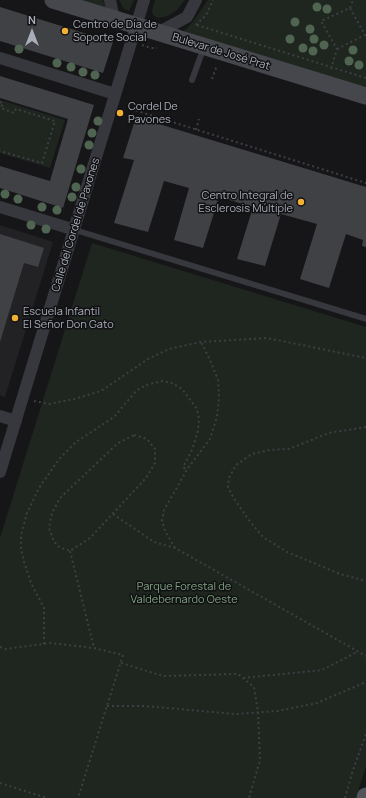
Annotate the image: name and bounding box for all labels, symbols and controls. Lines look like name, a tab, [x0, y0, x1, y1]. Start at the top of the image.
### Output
north arrow	[12, 12, 52, 52]
text: N	[28, 12, 36, 27]
place label: Centro de Día de Soporte Social	[73, 18, 157, 44]
marker: Centro de Día de Soporte Social	[60, 26, 70, 36]
street label: Bulevar de José Prat	[170, 31, 272, 73]
place label: Cordel De Pavones	[128, 100, 178, 126]
marker: Cordel De Pavones	[115, 108, 125, 118]
street label: Calle del Cordel de Pavones	[49, 156, 103, 294]
place label: Centro Integral de Esclerosis Múltiple	[199, 189, 293, 215]
marker: Centro Integral de Esclerosis Múltiple	[296, 197, 306, 207]
place label: Escuela Infantil El Señor Don Gato	[23, 305, 114, 331]
marker: Escuela Infantil El Señor Don Gato	[10, 313, 20, 323]
park label: Parque Forestal de Valdebernardo Oeste	[130, 580, 238, 606]

